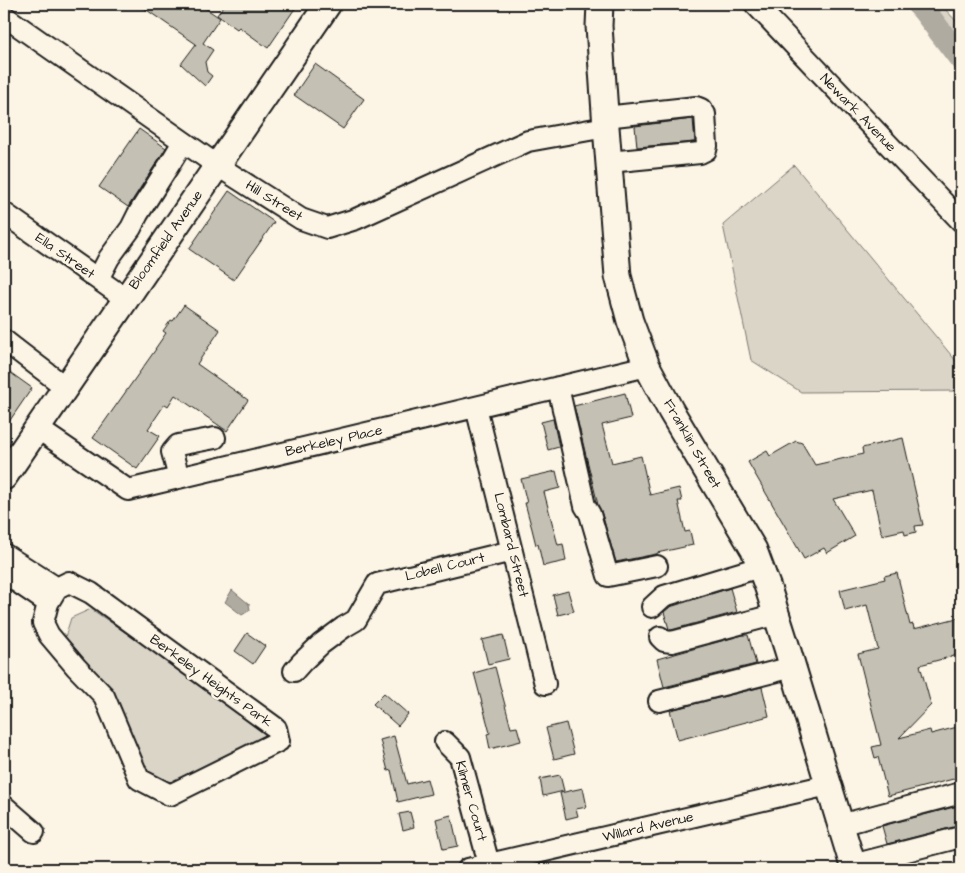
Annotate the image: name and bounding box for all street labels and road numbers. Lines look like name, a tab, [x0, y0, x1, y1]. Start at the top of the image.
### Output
street label: Newark Avenue	[815, 69, 901, 157]
street label: Hill Street	[242, 176, 307, 227]
street label: Bloomfield Avenue	[124, 186, 208, 294]
street label: Ella Street	[31, 228, 99, 284]
street label: Franklin Street	[658, 396, 726, 493]
street label: Berkeley Place	[283, 420, 385, 462]
street label: Lombard Street	[488, 491, 534, 600]
street label: Lobell Court	[403, 547, 487, 587]
street label: Berkeley Heights Park	[145, 630, 277, 733]
street label: Kilmer Court	[450, 758, 492, 844]
street label: Willard Avenue	[601, 807, 696, 847]

